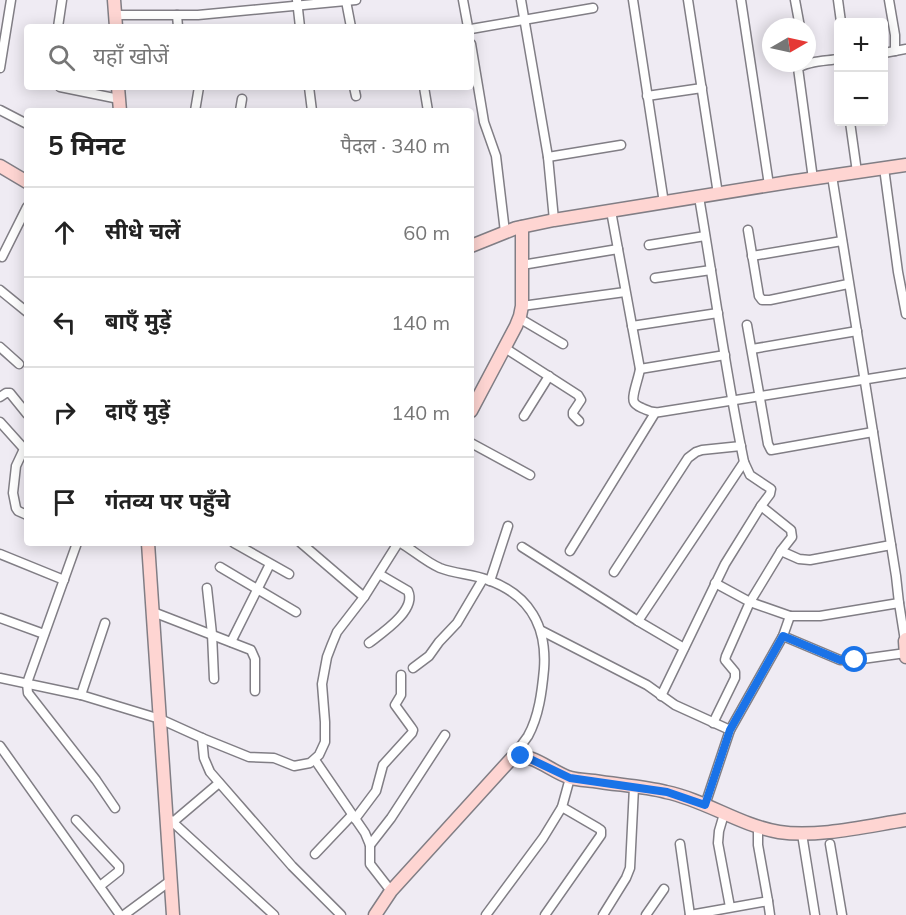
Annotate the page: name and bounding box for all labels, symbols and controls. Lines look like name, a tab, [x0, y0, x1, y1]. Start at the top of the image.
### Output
north arrow	[762, 18, 816, 72]
map controls	[834, 18, 888, 126]
button: +	[834, 18, 888, 72]
search box	[24, 24, 474, 90]
icon: search	[45, 41, 78, 74]
text: यहाँ खोजें	[93, 42, 169, 70]
button: −	[834, 72, 888, 126]
text: 5 मिनट	[48, 129, 125, 162]
text: पैदल · 340 m	[341, 133, 450, 158]
icon: ahead	[48, 216, 81, 249]
text: सीधे चलें	[105, 217, 180, 245]
text: 60 m	[403, 220, 450, 245]
icon: left	[48, 306, 81, 339]
text: बाएँ मुड़ें	[105, 307, 171, 335]
text: 140 m	[391, 310, 450, 335]
icon: right	[48, 396, 81, 429]
text: दाएँ मुड़ें	[105, 397, 170, 425]
text: 140 m	[391, 400, 450, 425]
icon: arrive	[48, 486, 81, 519]
text: गंतव्य पर पहुँचे	[105, 487, 230, 515]
route start	[841, 646, 867, 672]
route end	[507, 742, 533, 768]

